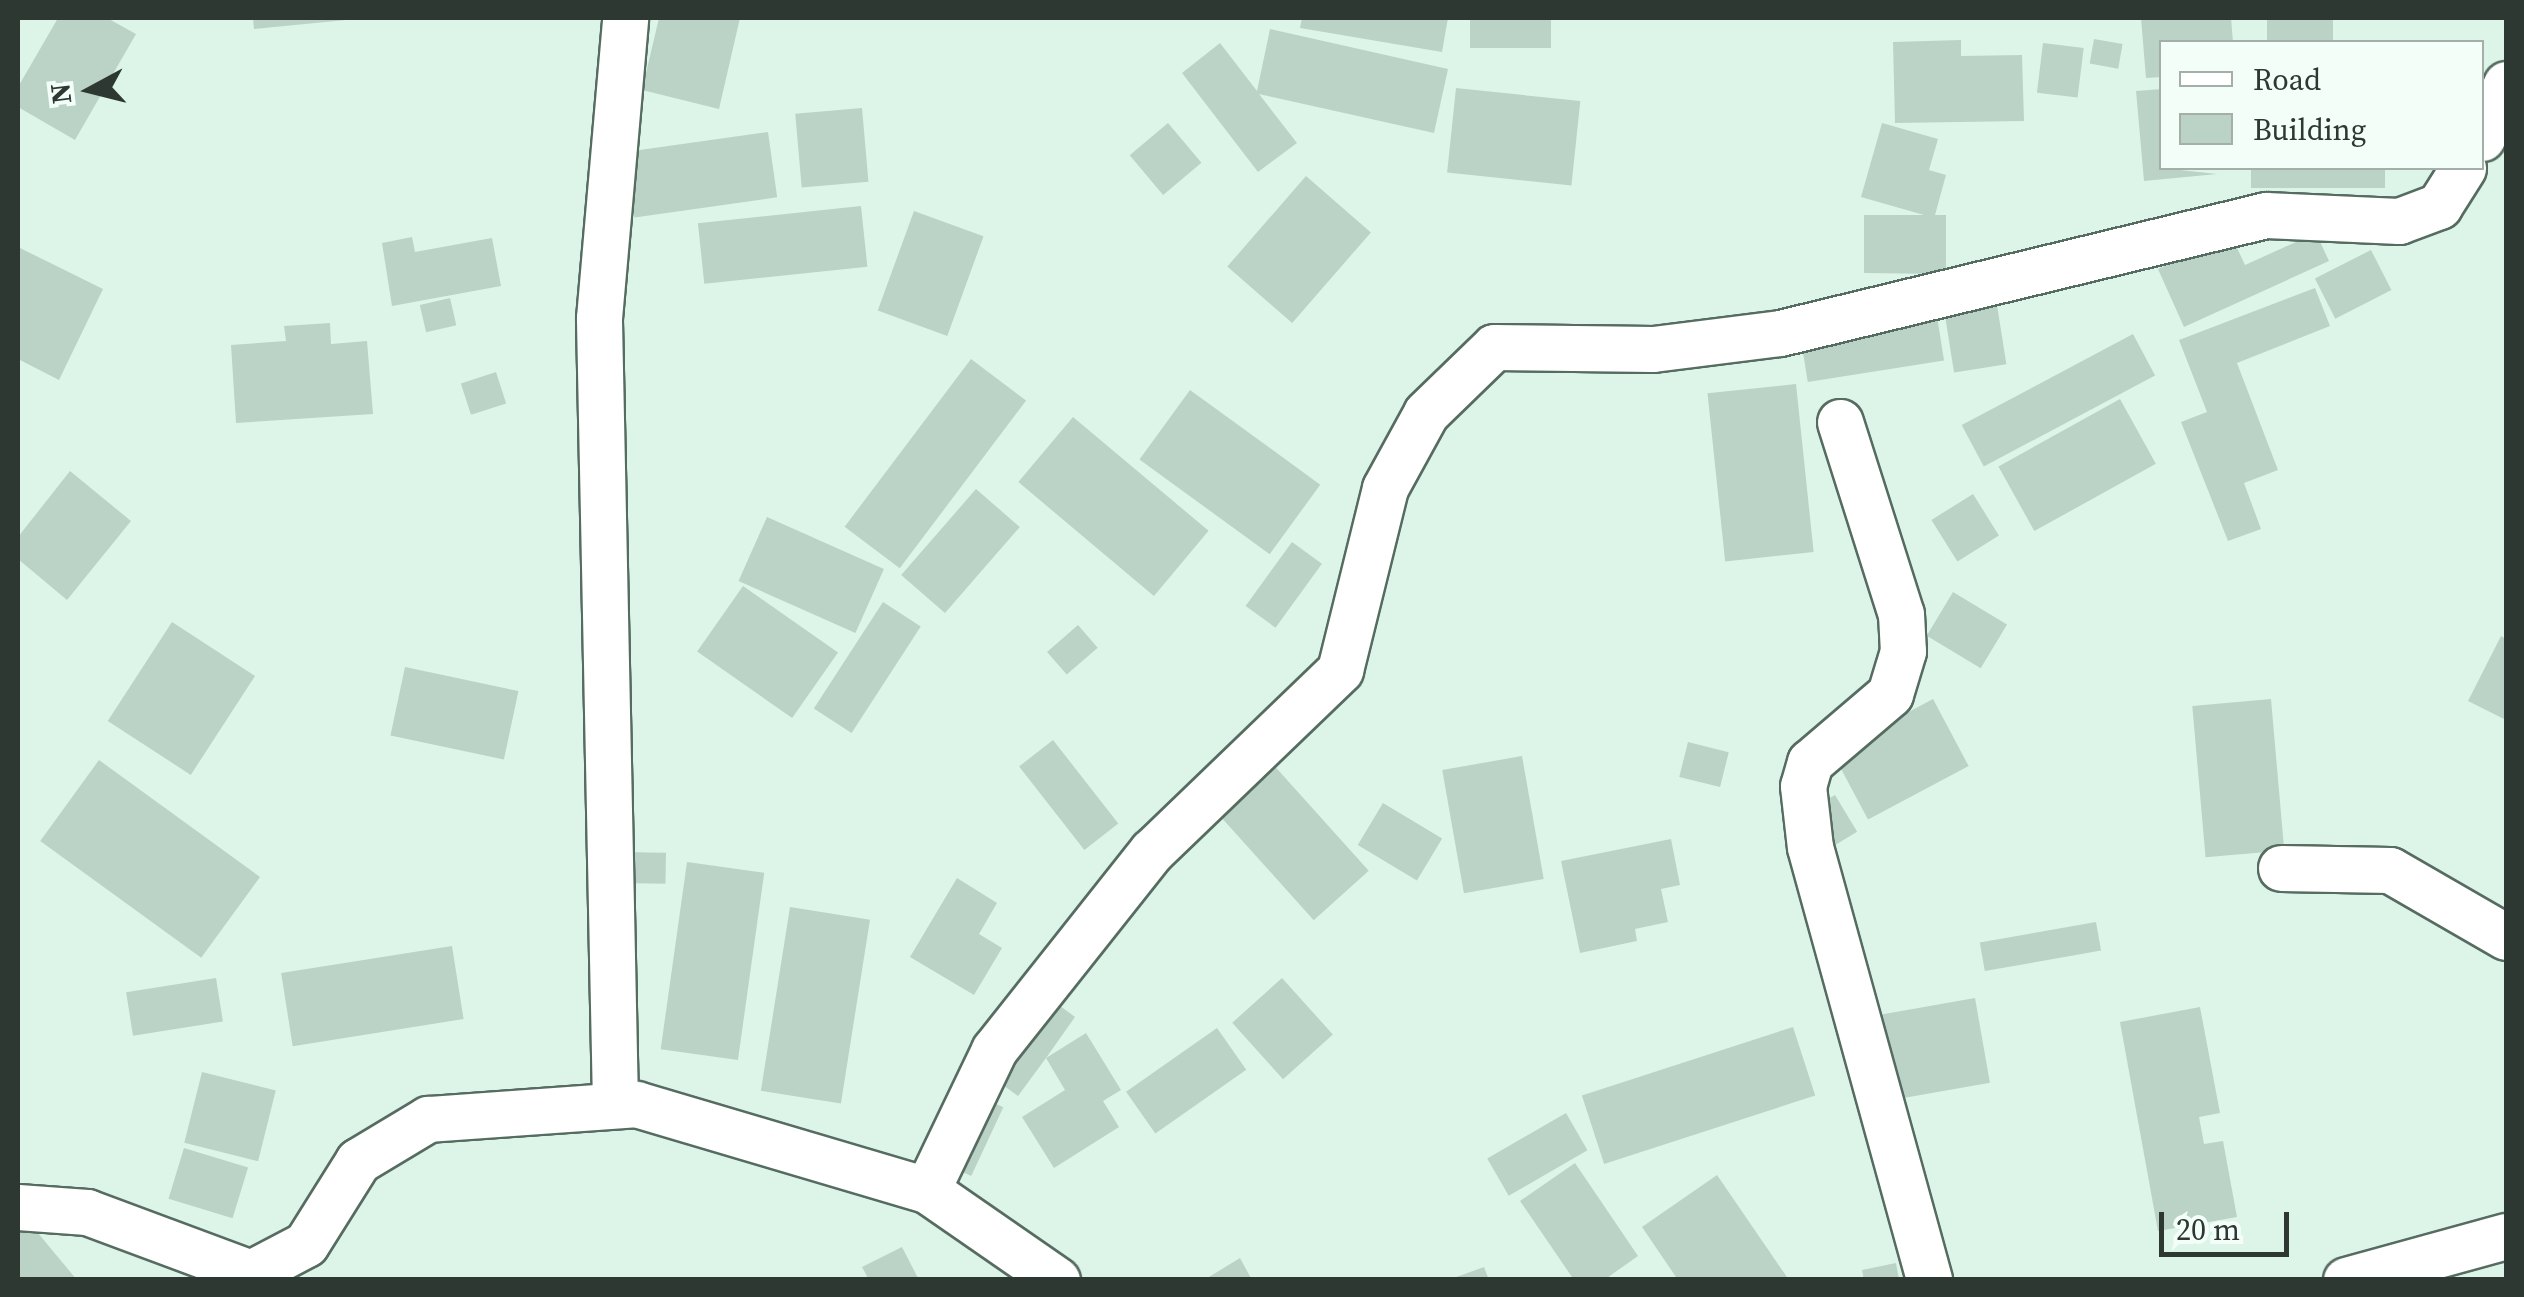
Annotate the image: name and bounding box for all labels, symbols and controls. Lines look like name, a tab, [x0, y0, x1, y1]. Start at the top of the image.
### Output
north arrow	[40, 40, 140, 140]
legend	[2159, 40, 2484, 170]
text: Road	[2253, 59, 2321, 100]
text: N	[40, 81, 80, 106]
text: Building	[2253, 109, 2366, 150]
scale bar	[2164, 1192, 2294, 1254]
text: 20 m	[2176, 1209, 2240, 1250]

